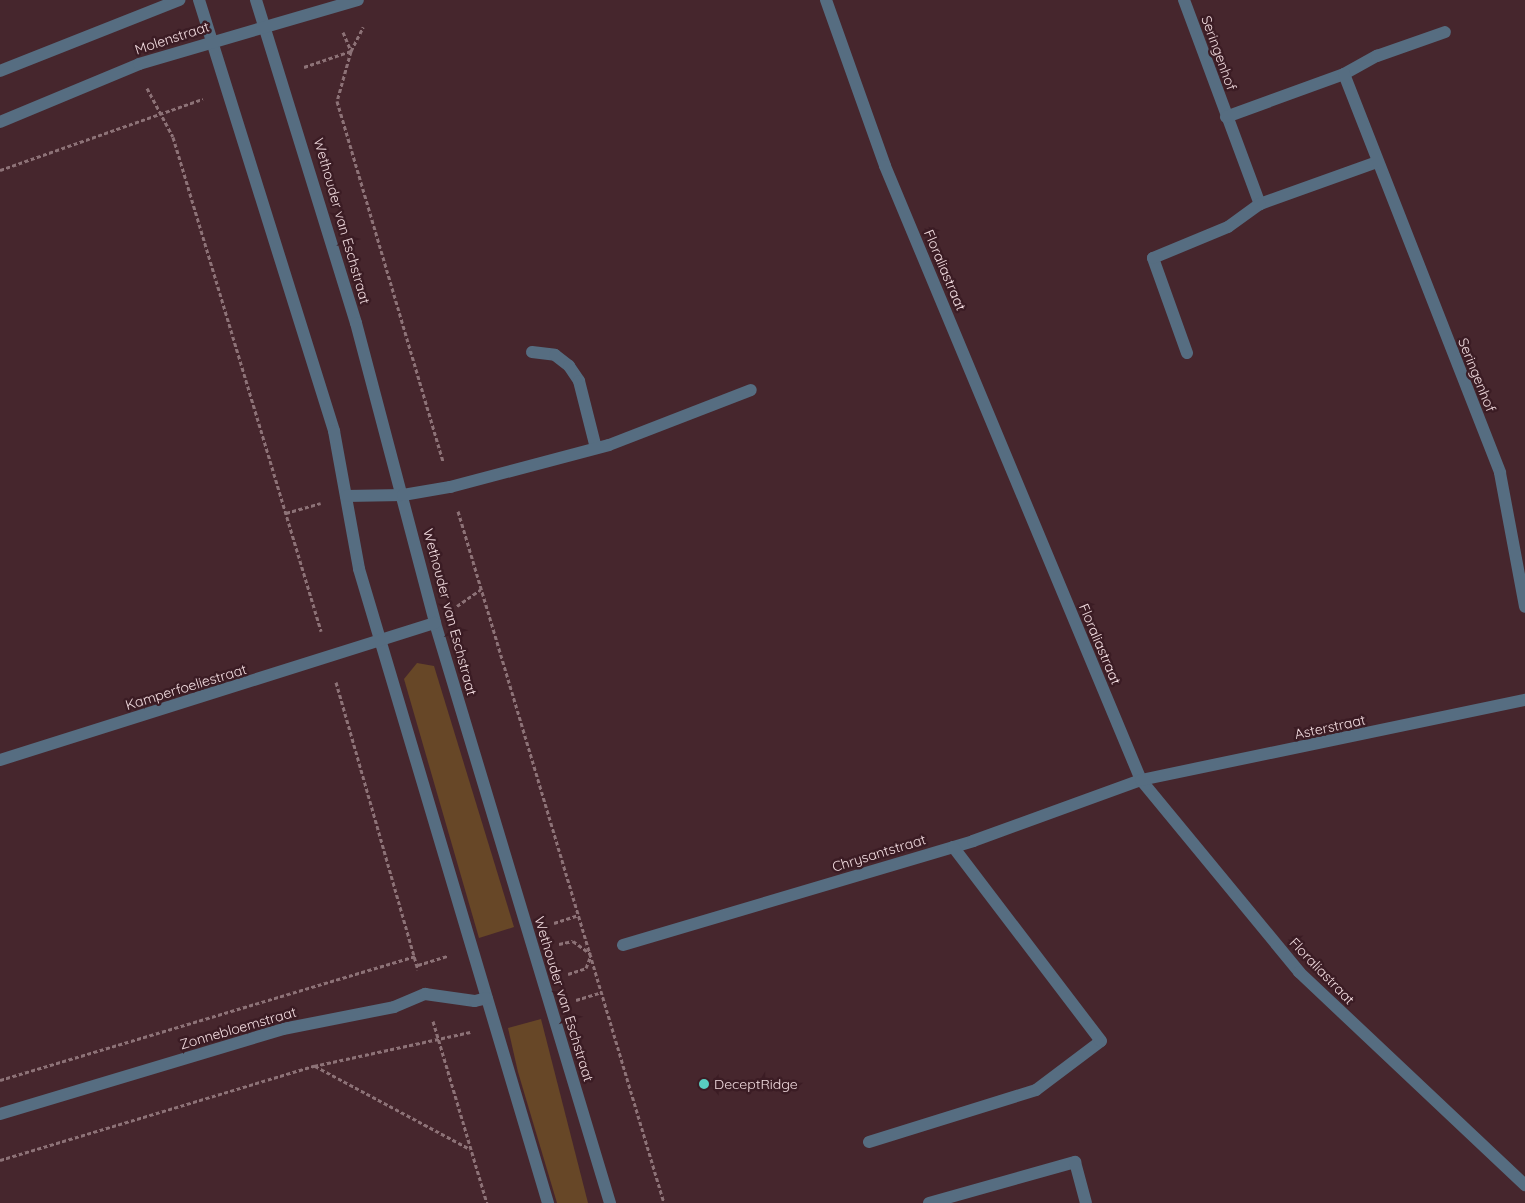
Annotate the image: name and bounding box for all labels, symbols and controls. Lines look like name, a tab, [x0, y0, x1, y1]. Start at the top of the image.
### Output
street label: Seringenhof	[1198, 13, 1240, 93]
street label: Molenstraat	[133, 18, 211, 58]
street label: Wethouder van Eschstraat	[310, 136, 374, 306]
street label: Floraliastraat	[920, 227, 970, 313]
street label: Seringenhof	[1455, 336, 1499, 414]
street label: Wethouder van Eschstraat	[420, 527, 480, 697]
street label: Floraliastraat	[1075, 601, 1125, 687]
street label: Kamperfoeliestraat	[123, 661, 249, 713]
street label: Asterstraat	[1293, 711, 1367, 743]
street label: Chrysantstraat	[830, 831, 928, 875]
street label: Wethouder van Eschstraat	[531, 914, 597, 1084]
street label: Floraliastraat	[1286, 934, 1358, 1008]
street label: Zonnebloemstraat	[178, 1003, 298, 1053]
place label: DeceptRidge	[714, 1076, 798, 1092]
marker: DeceptRidge	[698, 1078, 710, 1090]

